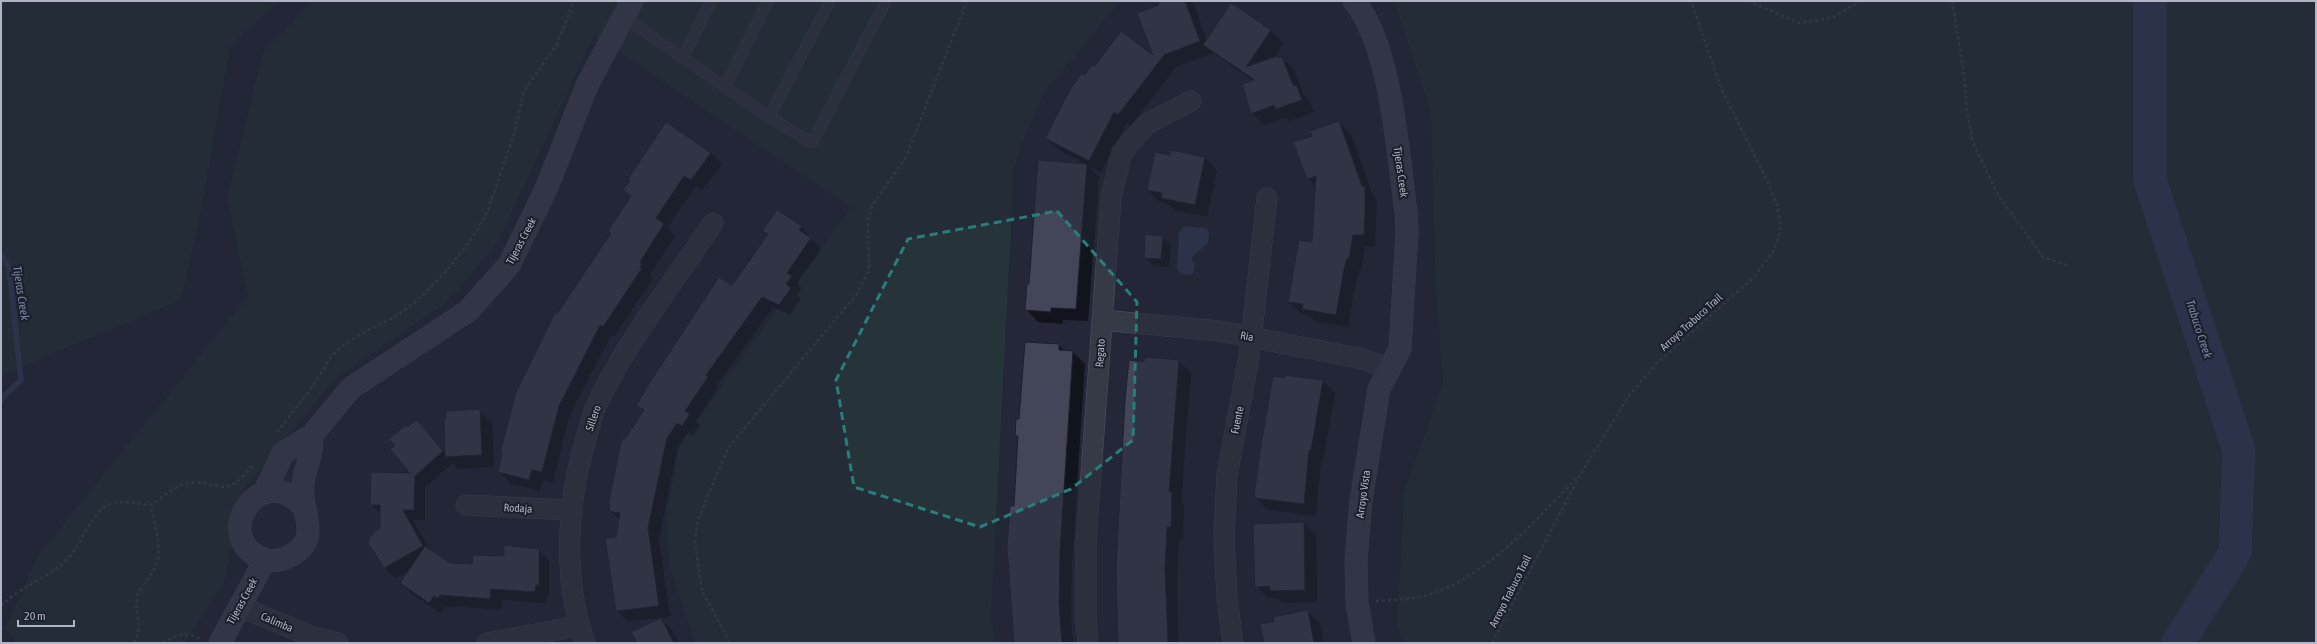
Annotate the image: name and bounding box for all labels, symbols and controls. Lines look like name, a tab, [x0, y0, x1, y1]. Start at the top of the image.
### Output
street label: Tijeras Creek	[1391, 146, 1411, 198]
street label: Tijeras Creek	[504, 215, 538, 266]
water label: Tijeras Creek	[10, 265, 32, 322]
street label: Arroyo Trabuco Trail	[1657, 291, 1725, 353]
water label: Trabuco Creek	[2183, 298, 2215, 361]
street label: Ria	[1239, 329, 1255, 343]
street label: Regato	[1093, 338, 1107, 368]
street label: Sillero	[583, 404, 603, 432]
street label: Fuente	[1228, 405, 1246, 435]
street label: Arroyo Vista	[1354, 469, 1372, 519]
street label: Rodaja	[503, 501, 533, 515]
street label: Arroyo Trabuco Trail	[1487, 553, 1533, 629]
street label: Tijeras Creek	[224, 576, 260, 626]
scale bar	[18, 602, 74, 628]
text: 20 m	[24, 609, 46, 623]
street label: Calimba	[259, 610, 295, 634]

